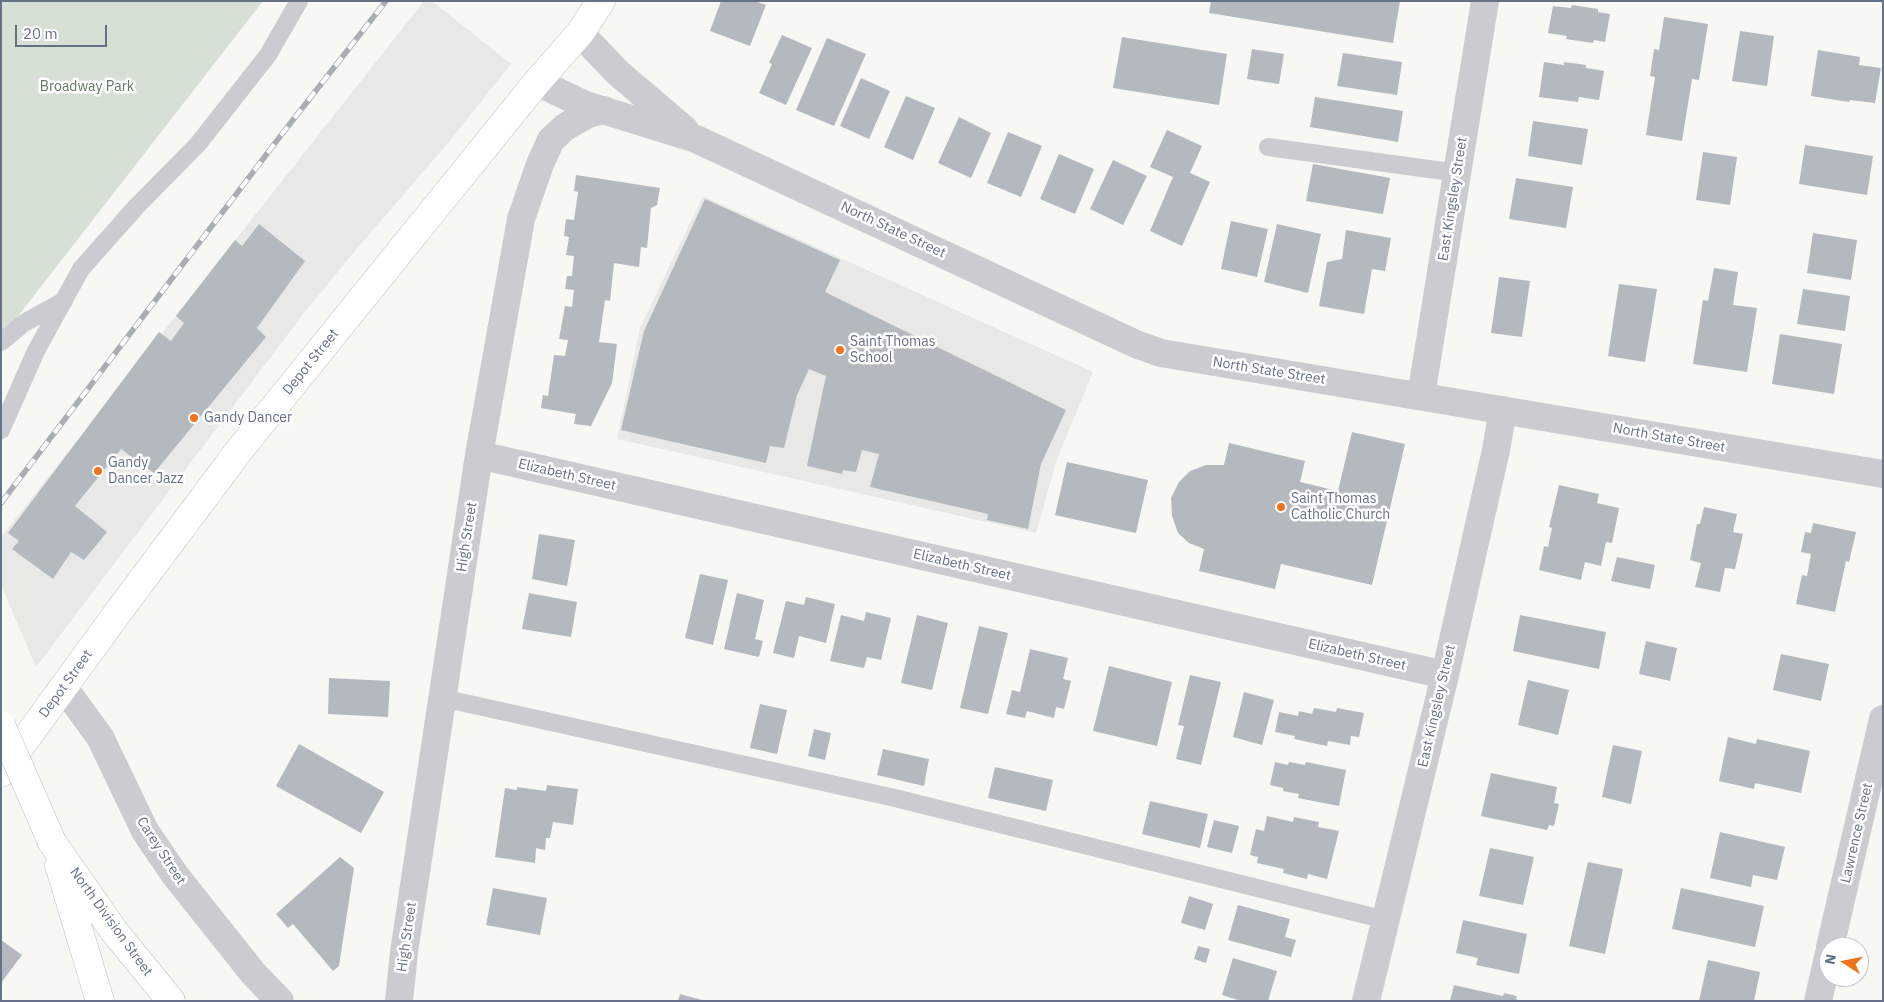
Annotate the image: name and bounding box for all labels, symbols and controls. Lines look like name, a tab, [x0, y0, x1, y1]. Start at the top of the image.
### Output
scale bar	[18, 15, 110, 47]
text: 20 m	[23, 24, 58, 43]
park label: Broadway Park	[40, 79, 134, 95]
street label: East Kingsley Street	[1435, 136, 1471, 262]
street label: North State Street	[838, 198, 948, 262]
street label: Depot Street	[279, 326, 343, 398]
place label: Saint Thomas School	[850, 334, 936, 367]
marker: Saint Thomas School	[834, 344, 846, 356]
street label: North State Street	[1211, 354, 1327, 388]
place label: Gandy Dancer	[204, 410, 292, 426]
marker: Gandy Dancer	[188, 412, 200, 424]
street label: North State Street	[1611, 420, 1727, 456]
place label: Gandy Dancer Jazz	[108, 455, 184, 488]
street label: Elizabeth Street	[516, 456, 618, 494]
marker: Gandy Dancer Jazz	[92, 465, 104, 477]
place label: Saint Thomas Catholic Church	[1291, 491, 1390, 524]
street label: High Street	[453, 501, 481, 573]
marker: Saint Thomas Catholic Church	[1275, 501, 1287, 513]
street label: Elizabeth Street	[911, 546, 1013, 584]
street label: Elizabeth Street	[1306, 636, 1408, 674]
street label: East Kingsley Street	[1415, 643, 1459, 769]
street label: Depot Street	[36, 647, 96, 721]
street label: Lawrence Street	[1837, 781, 1877, 885]
street label: Carey Street	[133, 814, 189, 888]
street label: North Division Street	[66, 864, 156, 980]
street label: High Street	[394, 901, 420, 973]
north arrow	[1819, 937, 1869, 987]
text: N	[1820, 953, 1840, 966]

